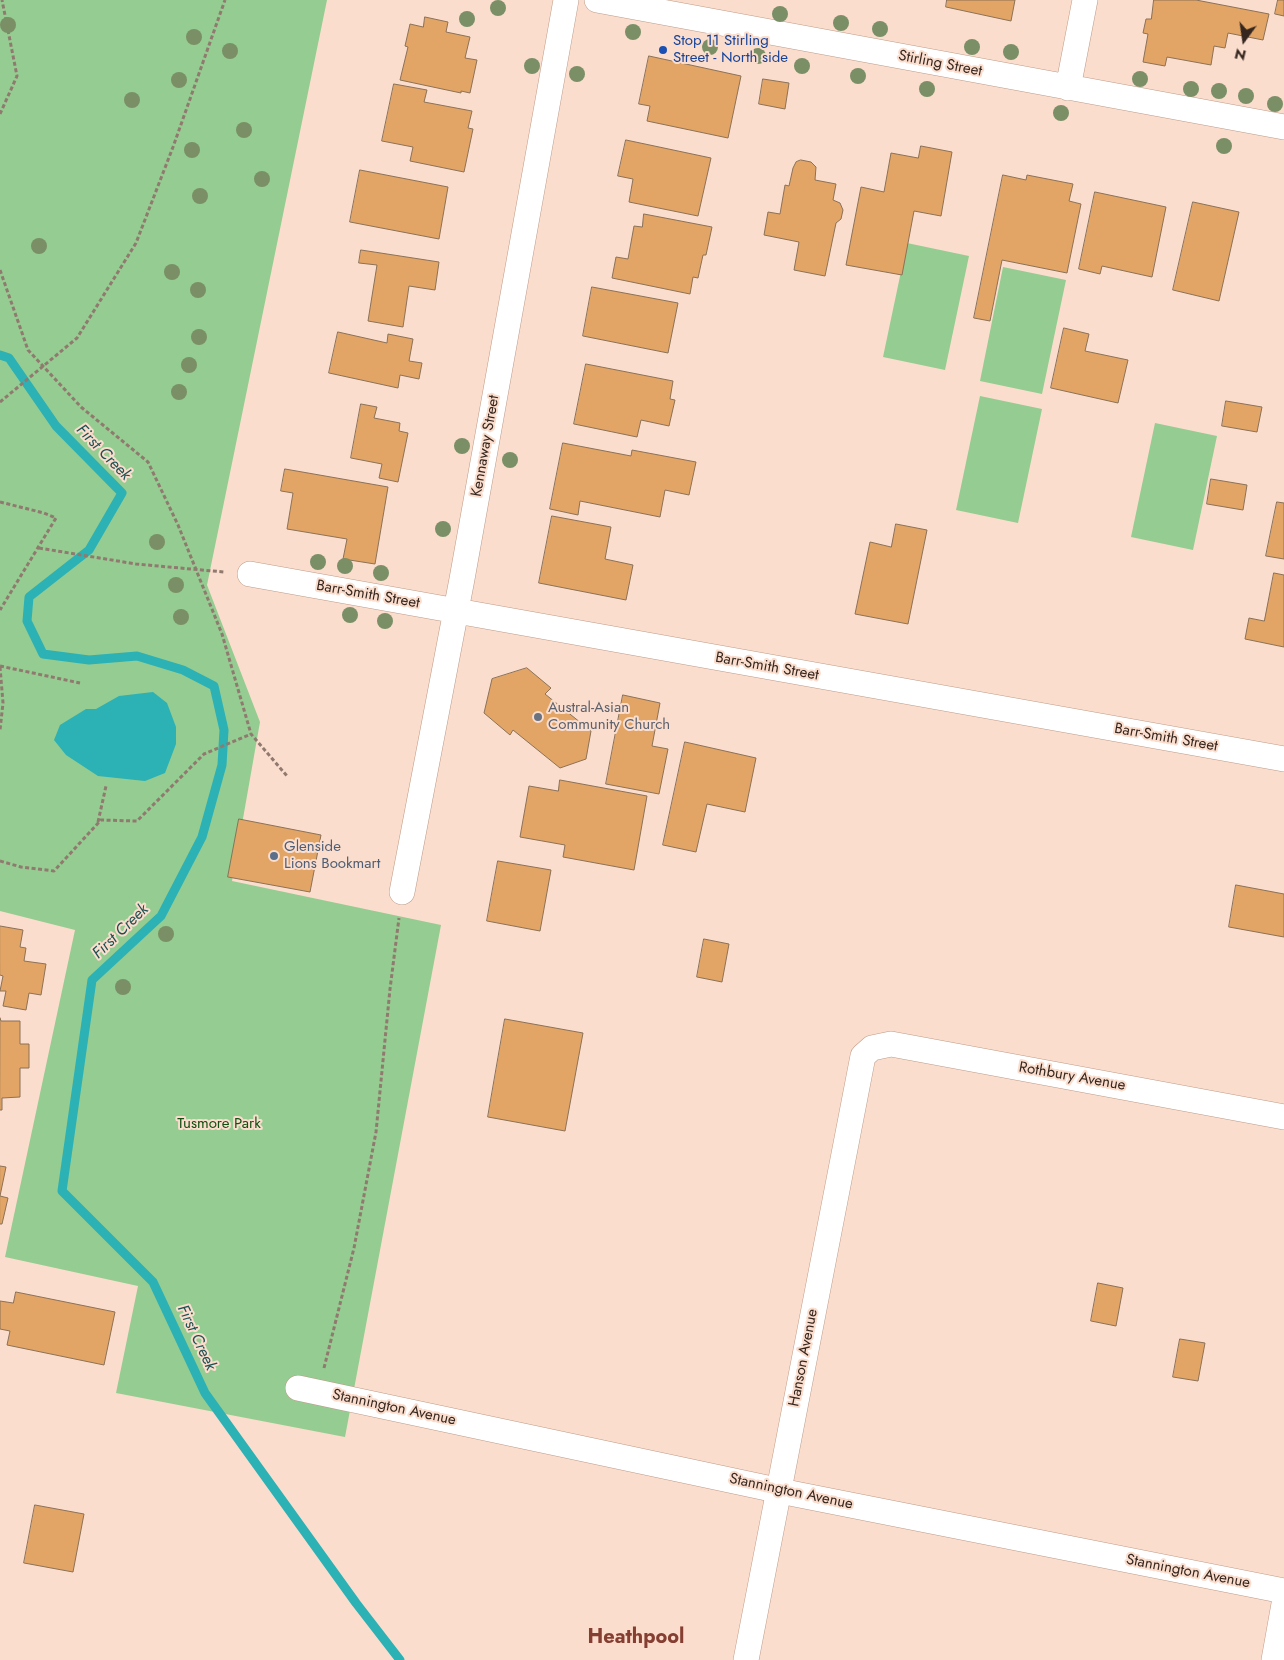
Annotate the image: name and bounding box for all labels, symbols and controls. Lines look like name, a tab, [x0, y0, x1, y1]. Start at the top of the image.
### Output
north arrow	[1219, 15, 1269, 65]
place label: Stop 11 Stirling Street - North side	[673, 32, 788, 67]
marker: Stop 11 Stirling Street - North side	[657, 44, 669, 56]
text: N	[1233, 44, 1248, 66]
street label: Stirling Street	[897, 47, 983, 81]
street label: Kennaway Street	[468, 394, 504, 498]
water label: First Creek	[72, 421, 134, 485]
street label: Barr-Smith Street	[315, 577, 421, 613]
street label: Barr-Smith Street	[714, 649, 820, 685]
place label: Austral-Asian Community Church	[548, 699, 670, 734]
marker: Austral-Asian Community Church	[532, 711, 544, 723]
street label: Barr-Smith Street	[1113, 720, 1219, 756]
place label: Glenside Lions Bookmart	[284, 838, 380, 873]
marker: Glenside Lions Bookmart	[268, 850, 280, 862]
water label: First Creek	[89, 901, 153, 963]
street label: Rothbury Avenue	[1017, 1059, 1127, 1095]
park label: Tusmore Park	[177, 1115, 261, 1133]
water label: First Creek	[172, 1302, 220, 1374]
street label: Hanson Avenue	[786, 1308, 822, 1408]
street label: Stannington Avenue	[331, 1386, 457, 1430]
street label: Stannington Avenue	[728, 1470, 854, 1514]
street label: Stannington Avenue	[1124, 1551, 1252, 1593]
district label: Heathpool	[587, 1626, 685, 1650]

